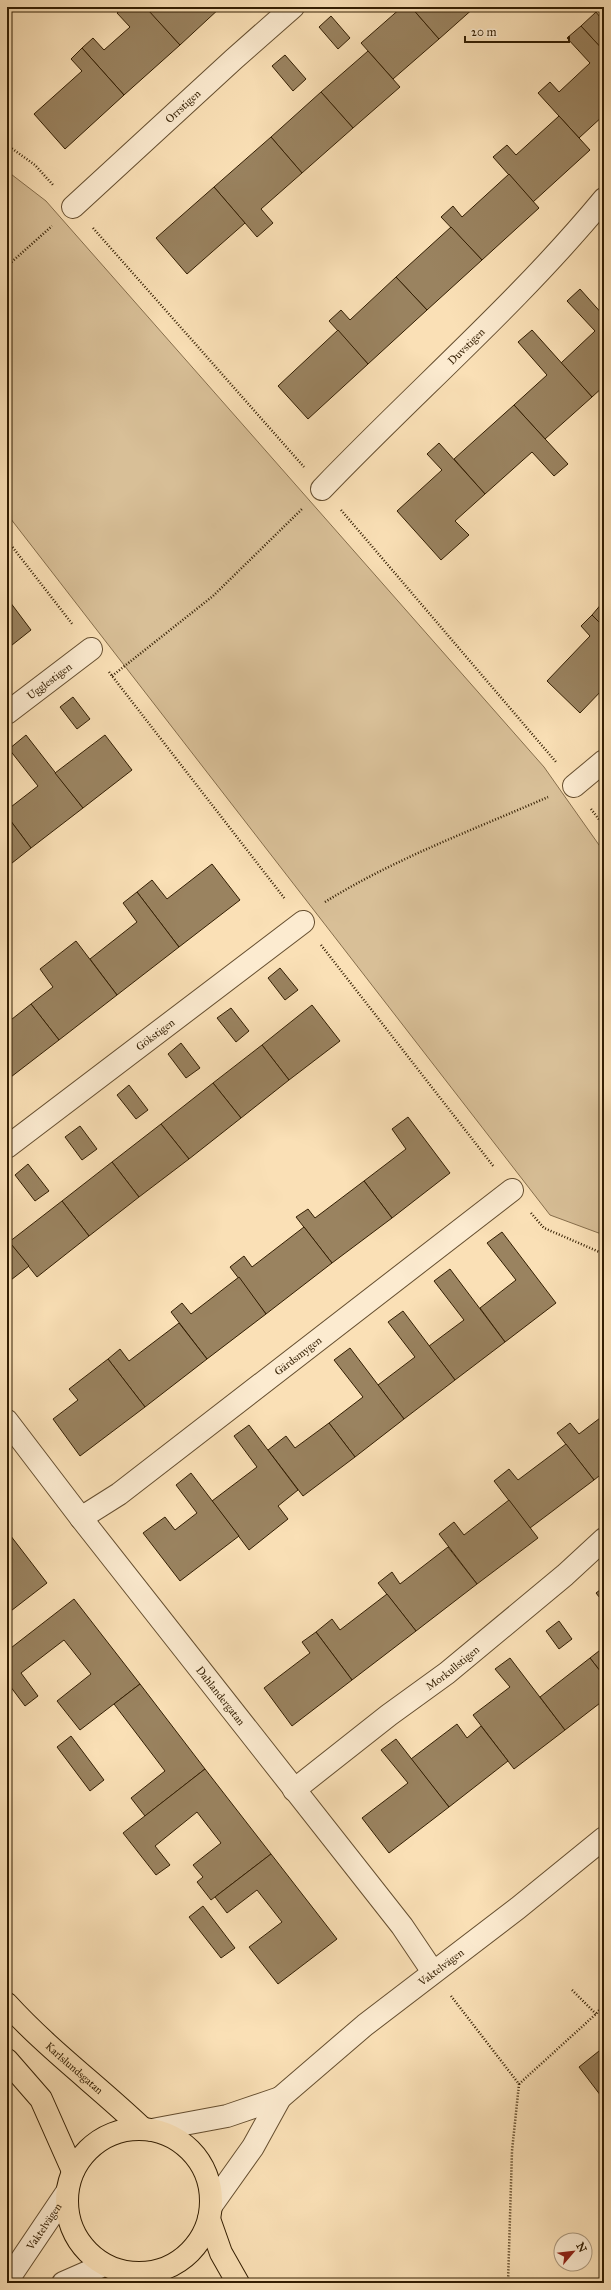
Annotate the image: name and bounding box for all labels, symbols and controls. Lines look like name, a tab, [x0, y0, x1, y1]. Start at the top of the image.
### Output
scale bar	[465, 18, 569, 44]
text: 20 m	[471, 25, 497, 39]
street label: Orrstigen	[162, 87, 203, 126]
street label: Duvstigen	[445, 325, 487, 367]
street label: Ugglestigen	[24, 660, 74, 702]
street label: Gökstigen	[133, 1016, 177, 1053]
street label: Gärdsmygen	[272, 1333, 324, 1378]
street label: Morkullstigen	[423, 1643, 482, 1693]
street label: Dahlandergatan	[193, 1663, 248, 1728]
street label: Vaktelvägen	[415, 1945, 466, 1989]
street label: Karlslundsgatan	[43, 2039, 106, 2097]
street label: Vaktelvägen	[23, 2200, 64, 2253]
north arrow	[553, 2232, 593, 2272]
text: N	[573, 2240, 590, 2255]

